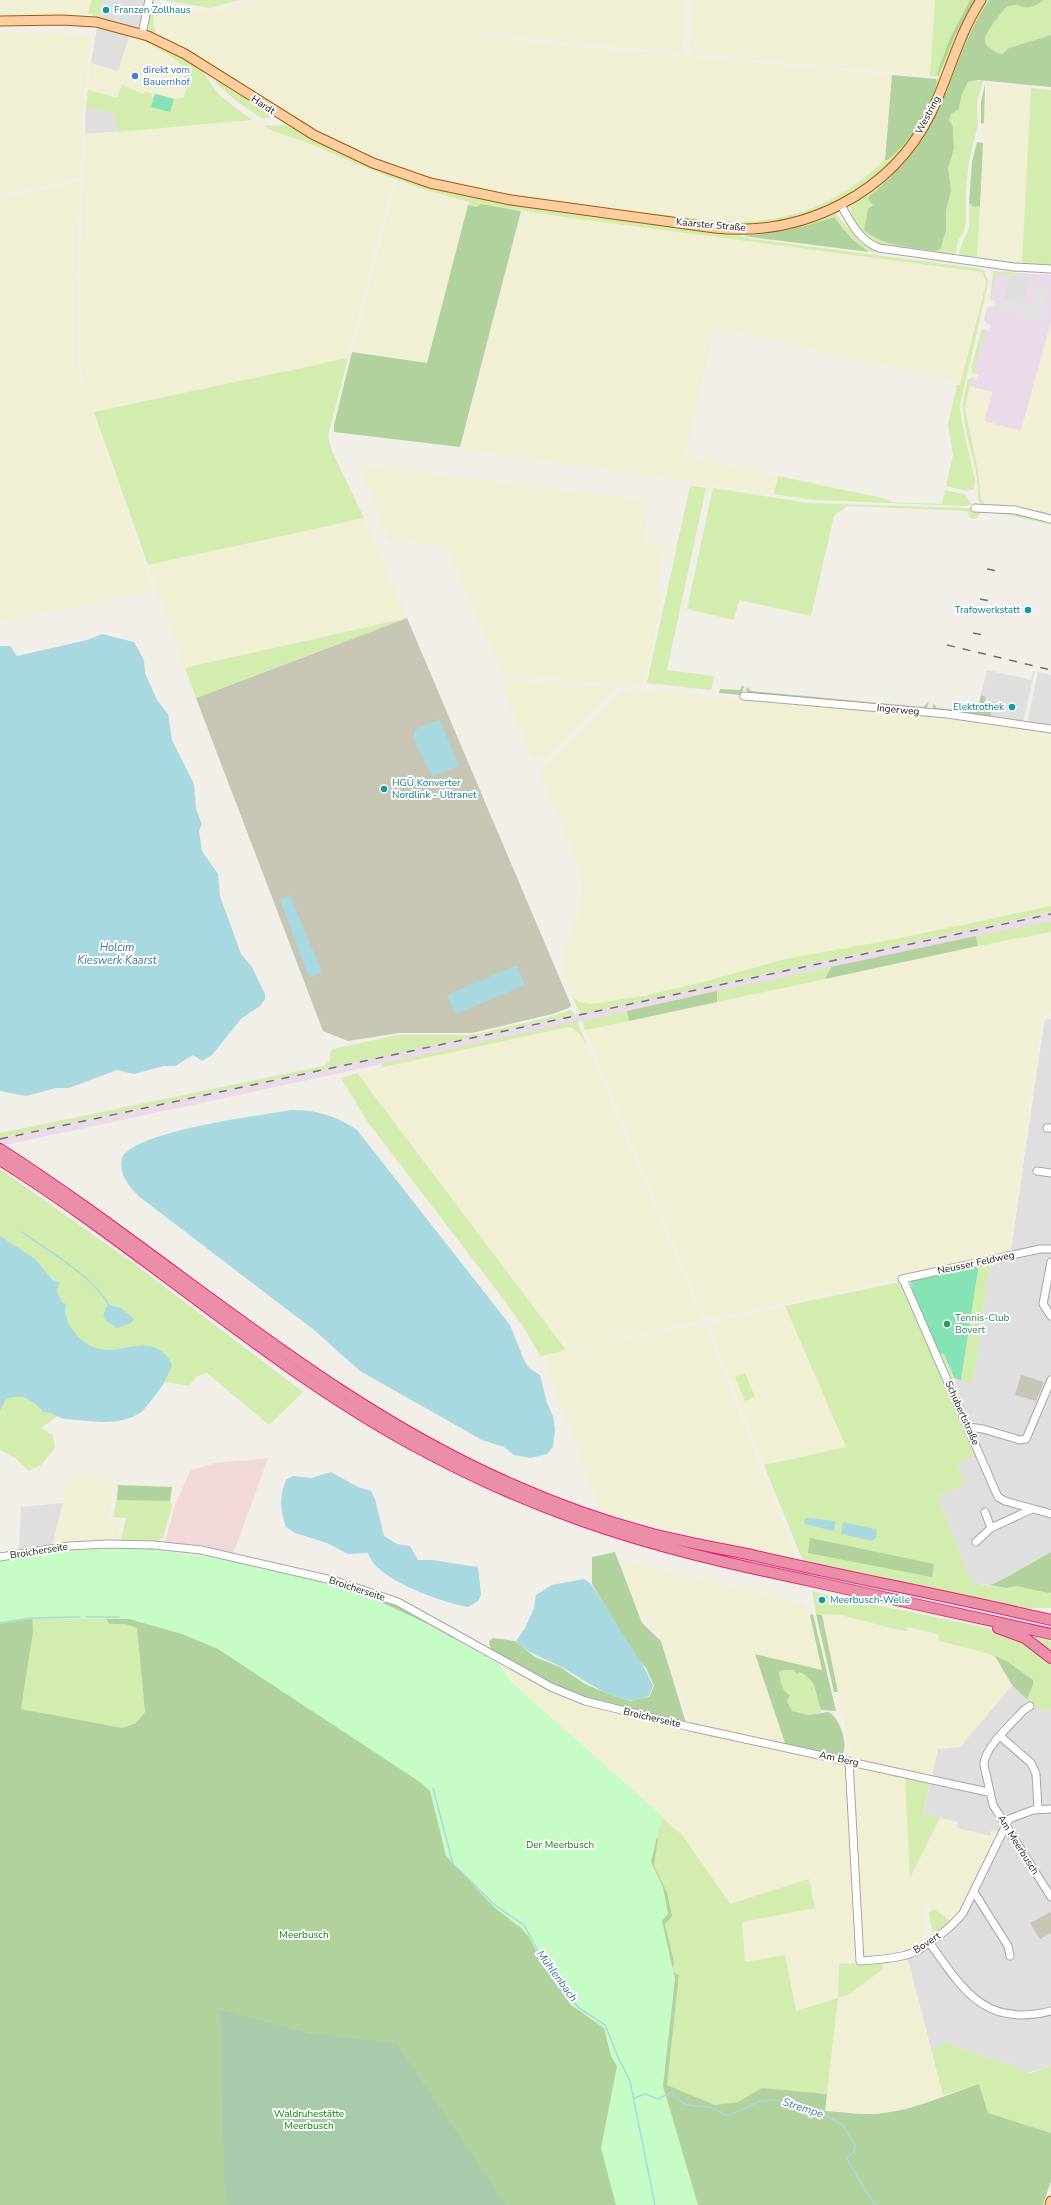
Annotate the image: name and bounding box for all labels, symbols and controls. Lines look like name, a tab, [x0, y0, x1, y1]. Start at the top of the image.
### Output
place label: Franzen Zollhaus	[114, 3, 191, 17]
marker: Franzen Zollhaus	[101, 5, 111, 15]
place label: direkt vom Bauernhof	[143, 63, 190, 89]
marker: direkt vom Bauernhof	[130, 71, 140, 81]
street label: Hardt	[248, 92, 278, 118]
street label: Westring	[912, 93, 944, 137]
street label: Kaarster Straße	[676, 215, 746, 235]
place label: Trafowerkstatt	[955, 603, 1020, 617]
marker: Trafowerkstatt	[1023, 605, 1033, 615]
place label: Elektrothek	[953, 700, 1005, 714]
street label: Ingerweg	[876, 701, 920, 719]
marker: Elektrothek	[1007, 702, 1017, 712]
place label: HGÜ Konverter Nordlink - Ultranet	[392, 776, 477, 802]
marker: HGÜ Konverter Nordlink - Ultranet	[379, 784, 389, 794]
water label: Holcim Kieswerk Kaarst	[77, 940, 158, 968]
street label: Neusser Feldweg	[936, 1248, 1016, 1278]
place label: Tennis-Club Bovert	[955, 1311, 1010, 1337]
marker: Tennis-Club Bovert	[942, 1319, 952, 1329]
street label: Schubertstraße	[942, 1379, 982, 1447]
street label: Broicherseite	[9, 1540, 69, 1562]
street label: Broicherseite	[327, 1573, 387, 1605]
place label: Meerbusch-Welle	[830, 1593, 910, 1607]
marker: Meerbusch-Welle	[817, 1595, 827, 1605]
street label: Broicherseite	[622, 1705, 682, 1731]
street label: Am Berg	[818, 1748, 860, 1770]
street label: Am Meerbusch	[994, 1813, 1042, 1877]
park label: Der Meerbusch	[526, 1838, 594, 1852]
park label: Meerbusch	[279, 1928, 329, 1942]
street label: Bovert	[911, 1929, 944, 1957]
water label: Mühlenbach	[533, 1947, 581, 2005]
water label: Strempe	[781, 2094, 825, 2122]
park label: Waldruhestätte Meerbusch	[274, 2107, 344, 2133]

